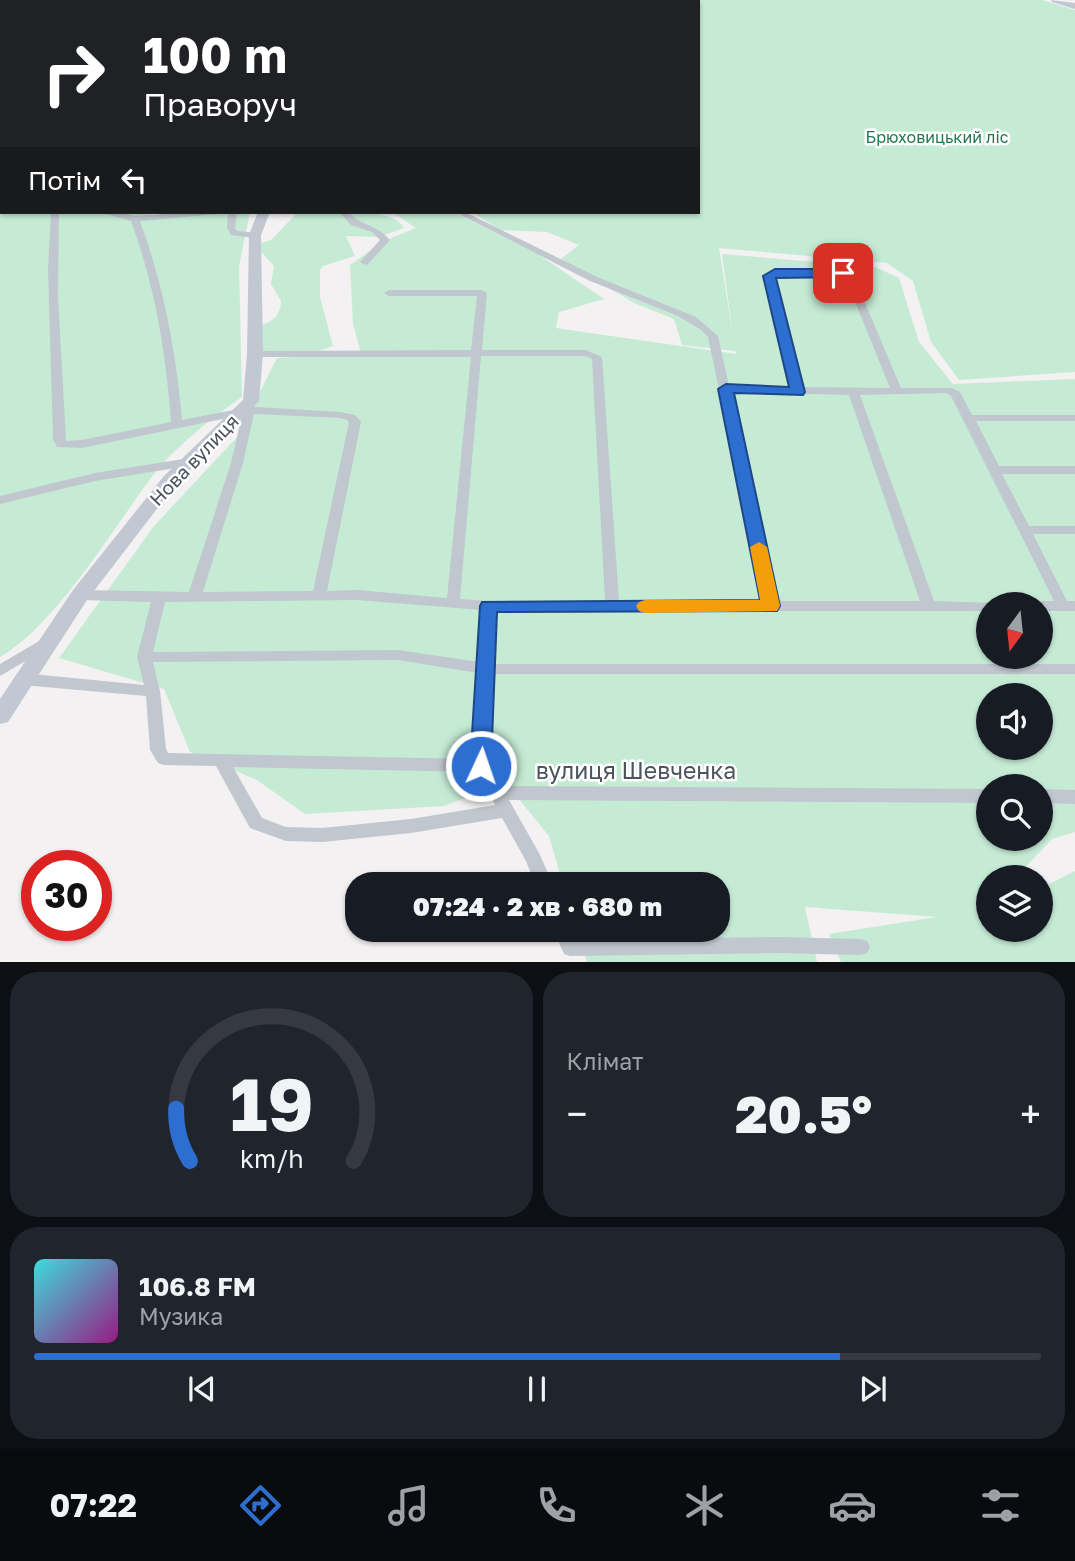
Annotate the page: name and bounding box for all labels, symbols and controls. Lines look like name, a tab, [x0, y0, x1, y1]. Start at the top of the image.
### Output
text: 100 m	[143, 25, 287, 84]
icon: right	[28, 28, 119, 119]
text: Праворуч	[143, 85, 297, 123]
park label: Брюховицький ліс	[866, 127, 1009, 147]
icon: left	[115, 161, 153, 199]
text: Потім	[28, 165, 101, 196]
pin	[813, 243, 873, 303]
icon: arrive	[824, 254, 862, 292]
street label: Нова вулиця	[144, 409, 243, 510]
north arrow	[976, 592, 1054, 668]
map controls	[976, 592, 1053, 942]
button: sound	[976, 683, 1053, 760]
position arrow	[444, 729, 518, 803]
street label: вулиця Шевченка	[536, 756, 736, 784]
button: search	[976, 774, 1053, 851]
speed limit sign: 30	[21, 850, 112, 941]
button: layers	[976, 865, 1053, 942]
text: 07:24 · 2 хв · 680 m	[413, 891, 662, 922]
text: Клімат	[567, 1047, 643, 1075]
text: 19	[229, 1060, 313, 1147]
text: 20.5°	[735, 1082, 872, 1144]
text: −	[567, 1091, 587, 1136]
text: +	[1020, 1091, 1041, 1136]
text: km/h	[239, 1142, 303, 1173]
text: 106.8 FM	[139, 1271, 256, 1302]
text: Музика	[139, 1302, 223, 1330]
icon: previous	[183, 1370, 221, 1408]
icon: pause	[518, 1370, 556, 1408]
icon: next	[854, 1370, 892, 1408]
icon: directions	[236, 1481, 285, 1530]
icon: music	[384, 1481, 433, 1530]
icon: phone	[532, 1481, 581, 1530]
icon: climate	[680, 1481, 729, 1530]
icon: car	[828, 1481, 877, 1530]
icon: filters	[976, 1481, 1025, 1530]
text: 07:22	[50, 1486, 137, 1524]

